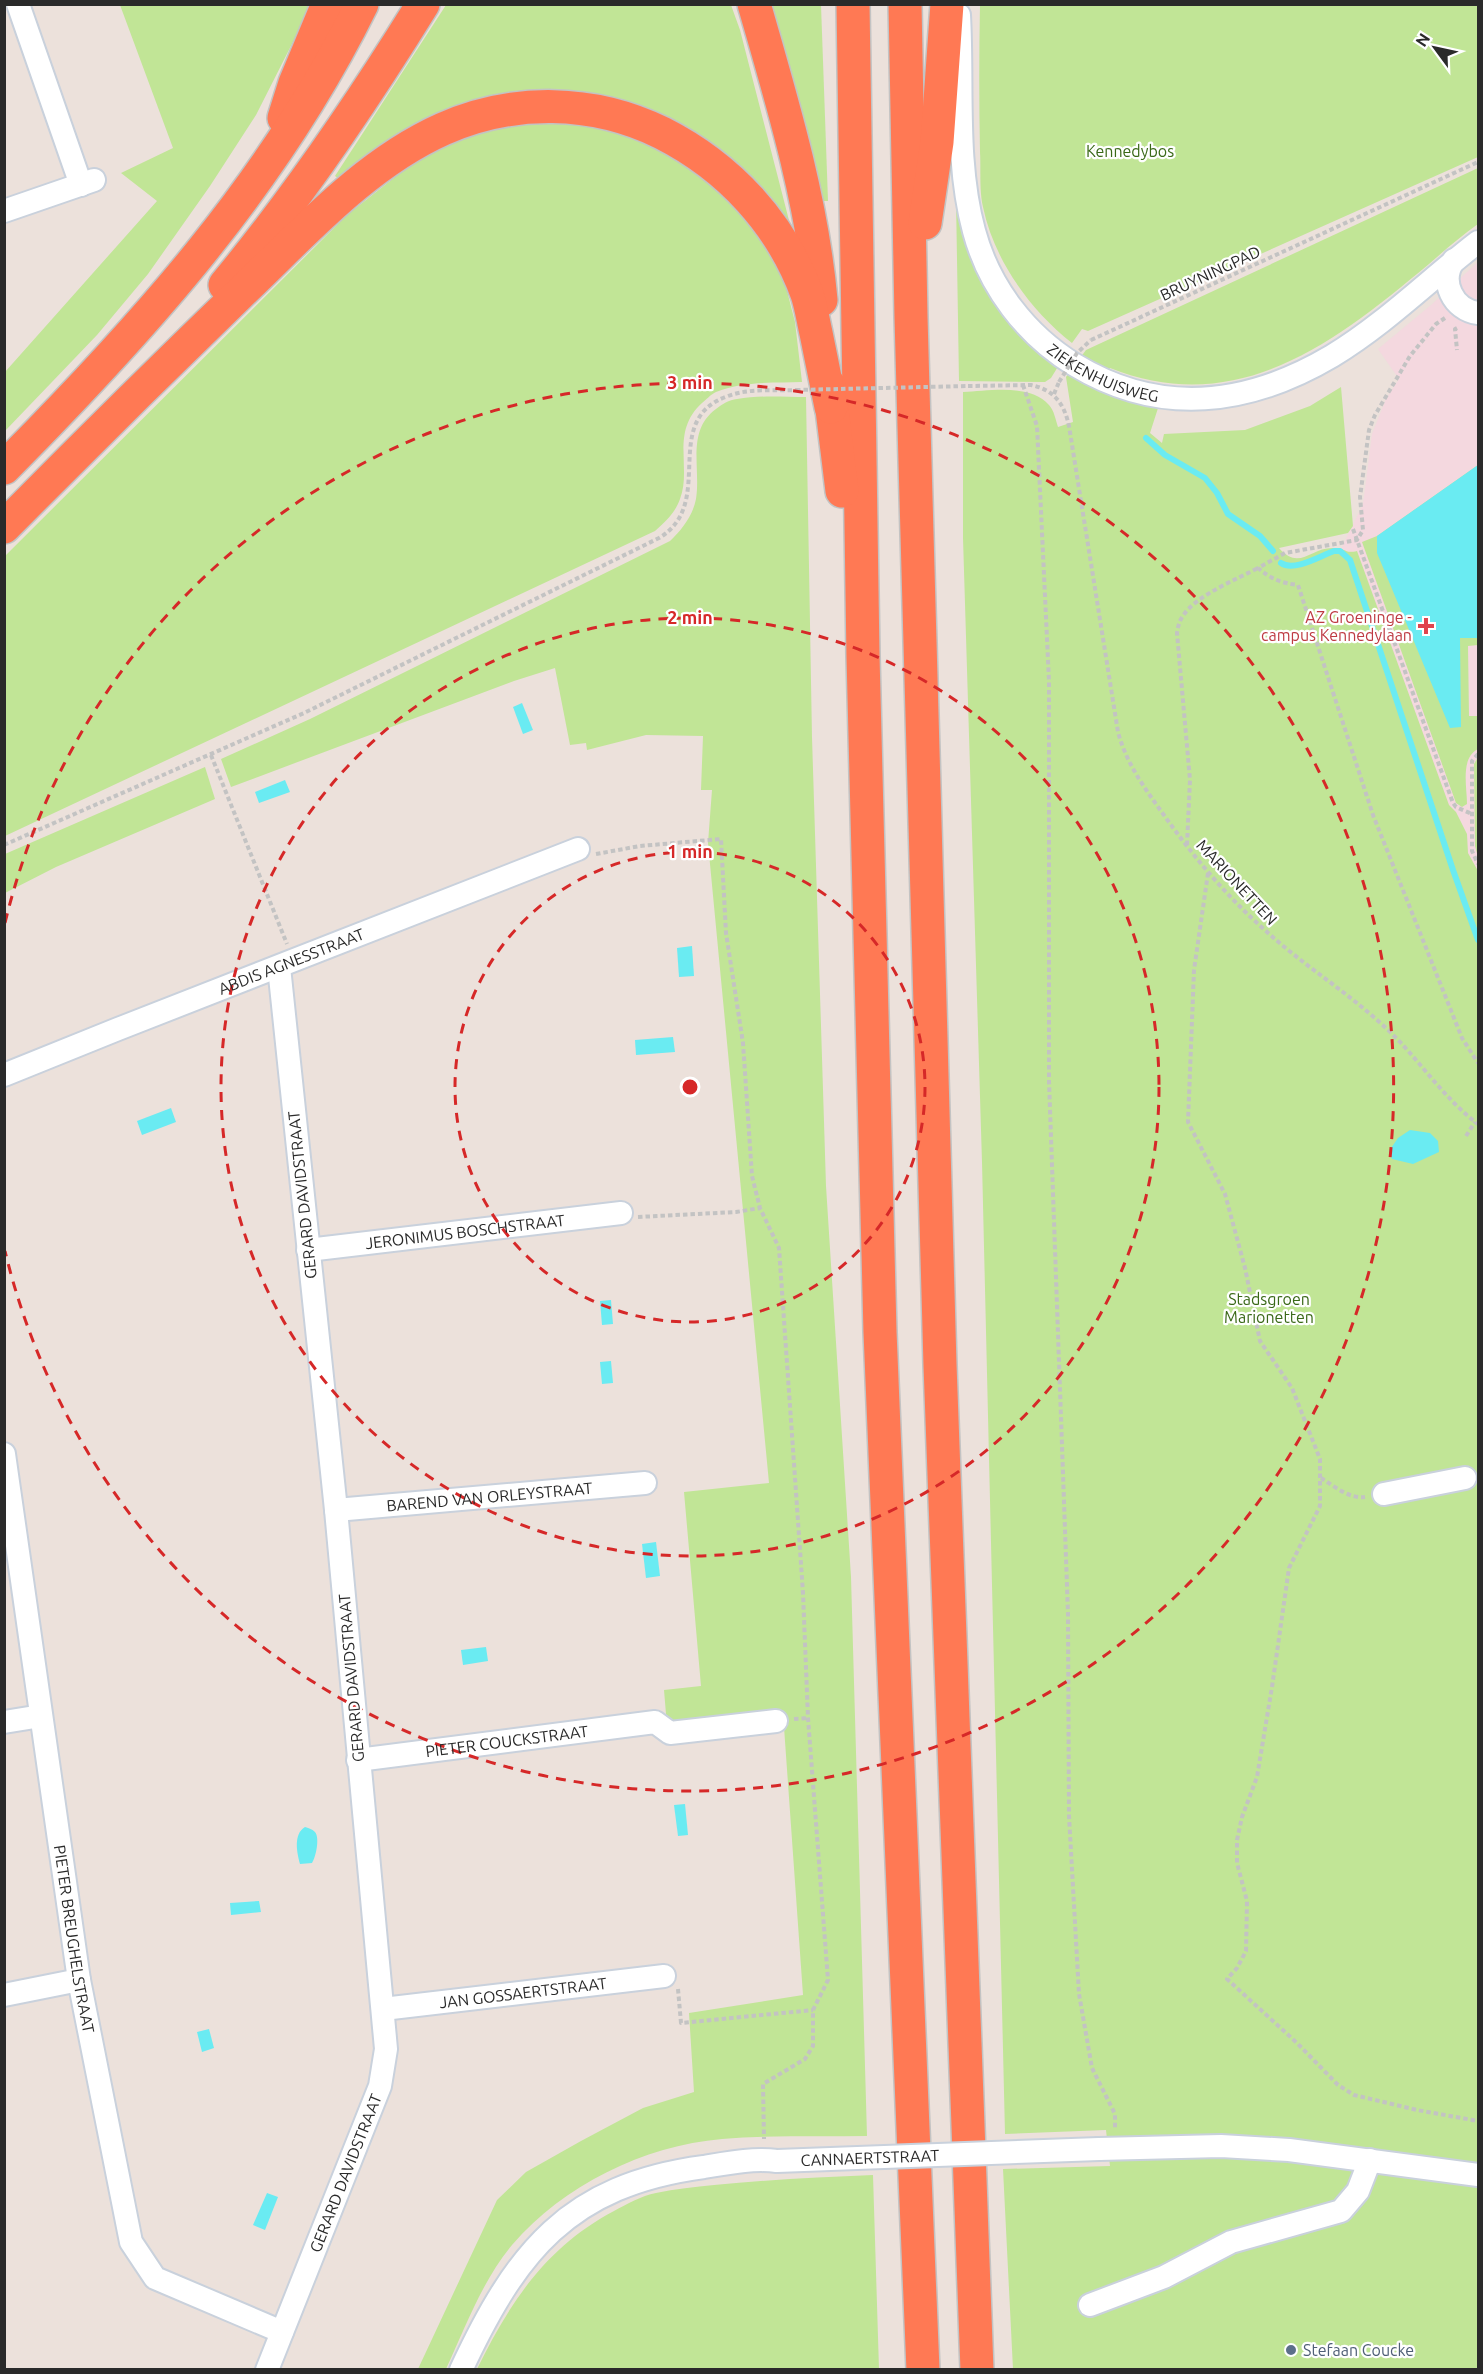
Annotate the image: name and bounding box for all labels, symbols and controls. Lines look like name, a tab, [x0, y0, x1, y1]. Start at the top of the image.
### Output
north arrow	[1405, 18, 1465, 78]
text: N	[1412, 30, 1433, 50]
park label: Kennedybos	[1086, 142, 1174, 160]
street label: BRUYNINGPAD	[1157, 242, 1263, 304]
street label: ZIEKENHUISWEG	[1044, 340, 1160, 405]
text: 3 min	[667, 372, 713, 392]
text: 2 min	[667, 607, 713, 627]
place label: AZ Groeninge - campus Kennedylaan	[1261, 608, 1412, 644]
marker: AZ Groeninge - campus Kennedylaan	[1417, 617, 1435, 635]
street label: MARIONETTEN	[1193, 836, 1281, 928]
text: 1 min	[667, 841, 713, 861]
street label: ABDIS AGNESSTRAAT	[216, 925, 367, 998]
centre of rings	[680, 1077, 700, 1097]
street label: GERARD DAVIDSTRAAT	[284, 1110, 320, 1280]
street label: JERONIMUS BOSCHSTRAAT	[364, 1211, 566, 1252]
park label: Stadsgroen Marionetten	[1224, 1290, 1314, 1326]
street label: BAREND VAN ORLEYSTRAAT	[386, 1479, 593, 1515]
street label: GERARD DAVIDSTRAAT	[335, 1593, 367, 1763]
street label: PIETER COUCKSTRAAT	[424, 1722, 589, 1760]
street label: PIETER BREUGHELSTRAAT	[51, 1844, 98, 2035]
street label: JAN GOSSAERTSTRAAT	[438, 1974, 608, 2011]
street label: GERARD DAVIDSTRAAT	[306, 2091, 385, 2255]
street label: CANNAERTSTRAAT	[800, 2146, 940, 2169]
place label: Stefaan Coucke	[1303, 2341, 1414, 2359]
marker: Stefaan Coucke	[1284, 2343, 1298, 2357]

